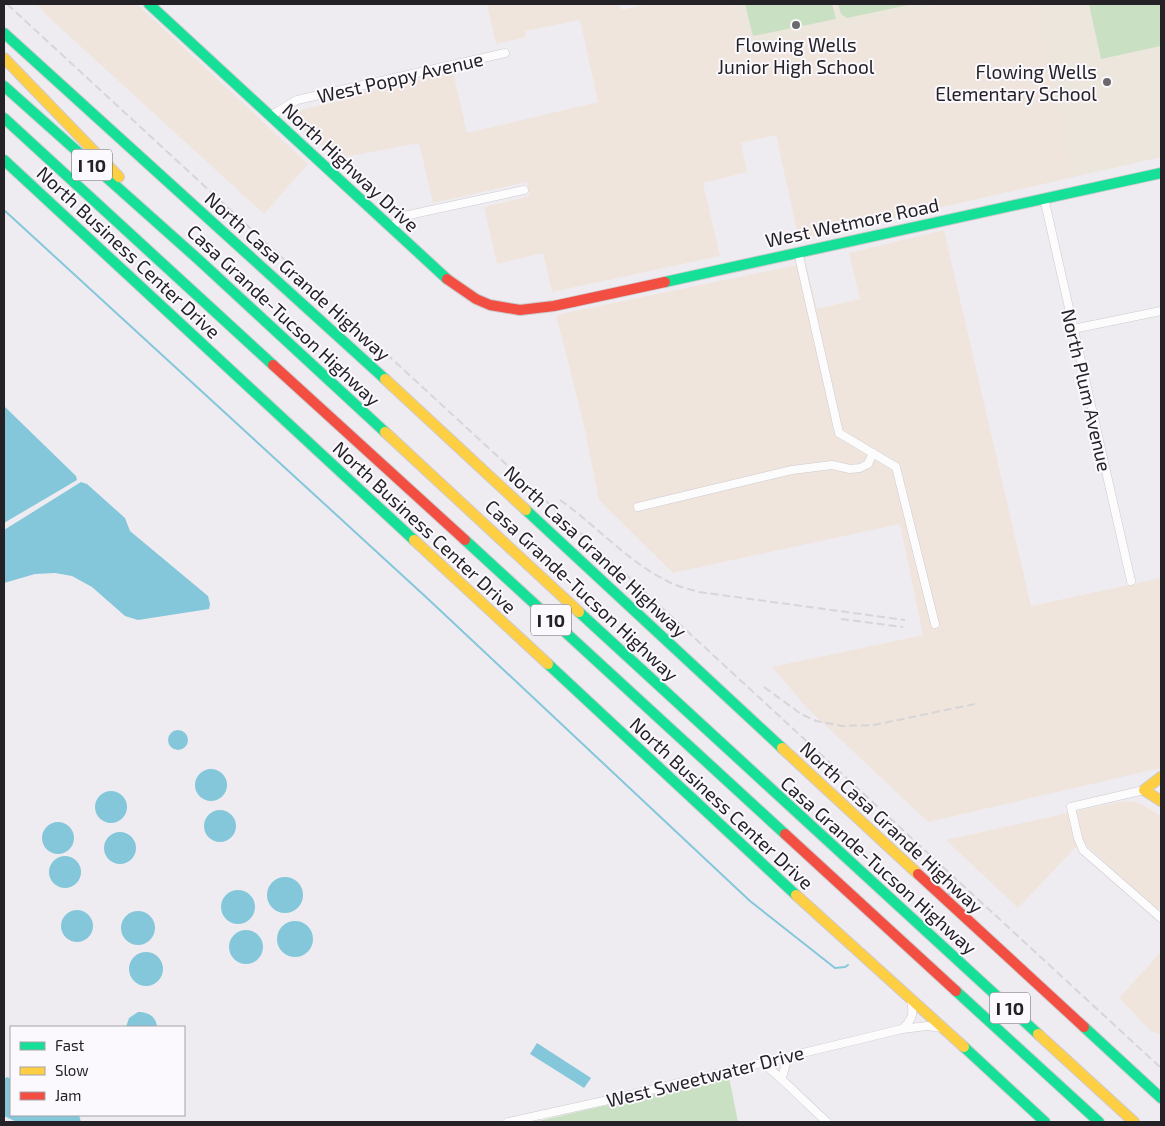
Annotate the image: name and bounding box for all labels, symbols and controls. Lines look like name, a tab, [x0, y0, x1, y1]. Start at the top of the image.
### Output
marker: Flowing Wells Junior High School	[790, 19, 802, 31]
place label: Flowing Wells Junior High School	[718, 33, 875, 78]
street label: West Poppy Avenue	[315, 47, 485, 107]
place label: Flowing Wells Elementary School	[935, 60, 1097, 105]
marker: Flowing Wells Elementary School	[1101, 76, 1113, 88]
street label: North Highway Drive	[278, 98, 424, 236]
road number: I 10	[72, 150, 112, 180]
street label: North Business Center Drive	[33, 161, 225, 343]
street label: North Casa Grande Highway	[201, 187, 395, 365]
street label: West Wetmore Road	[763, 192, 941, 252]
street label: Casa Grande-Tucson Highway	[183, 219, 385, 411]
street label: North Plum Avenue	[1057, 306, 1117, 474]
street label: North Business Center Drive	[329, 436, 521, 618]
street label: North Casa Grande Highway	[500, 460, 692, 642]
street label: Casa Grande-Tucson Highway	[481, 494, 683, 686]
road number: I 10	[531, 604, 571, 636]
street label: North Business Center Drive	[626, 712, 818, 894]
street label: North Casa Grande Highway	[796, 736, 988, 918]
street label: Casa Grande-Tucson Highway	[776, 771, 982, 959]
road number: I 10	[990, 992, 1030, 1024]
legend	[10, 1026, 185, 1116]
text: Fast	[55, 1036, 85, 1054]
street label: West Sweetwater Drive	[604, 1040, 806, 1112]
text: Slow	[55, 1061, 89, 1079]
text: Jam	[55, 1086, 81, 1104]

